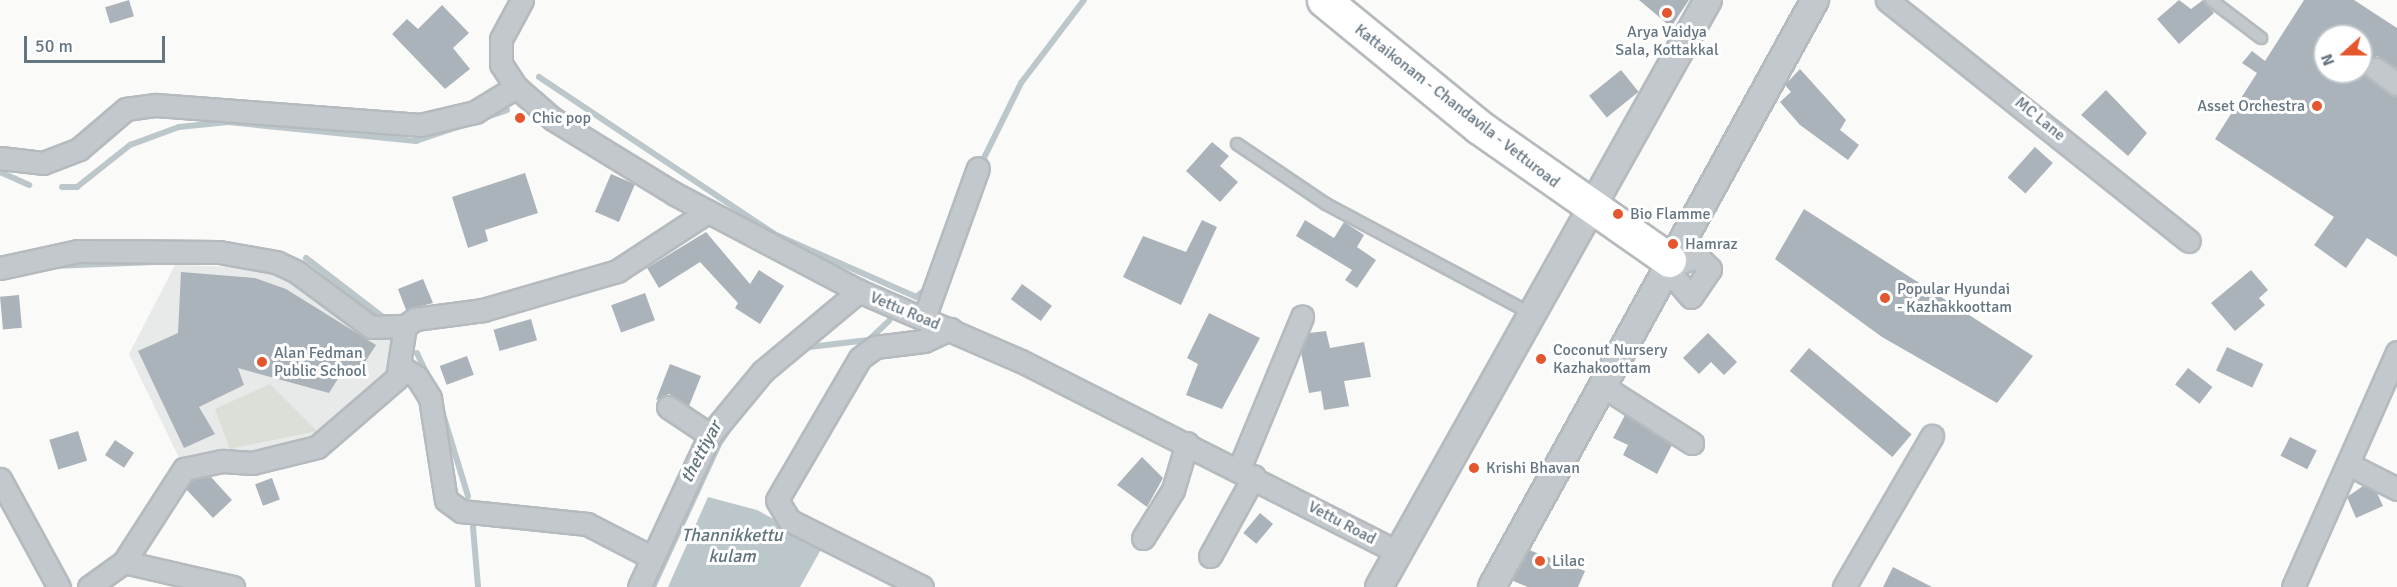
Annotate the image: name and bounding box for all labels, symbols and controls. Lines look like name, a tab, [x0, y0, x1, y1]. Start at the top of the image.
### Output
marker: Arya Vaidya Sala, Kottakkal	[1660, 6, 1674, 20]
street label: Kattaikonam - Chandavila - Vetturoad	[1351, 20, 1563, 192]
place label: Arya Vaidya Sala, Kottakkal	[1615, 22, 1719, 60]
scale bar	[27, 24, 168, 62]
north arrow	[2313, 24, 2373, 84]
text: 50 m	[35, 35, 73, 57]
text: N	[2317, 51, 2339, 69]
street label: MC Lane	[2011, 93, 2069, 145]
place label: Asset Orchestra	[2197, 96, 2305, 116]
marker: Asset Orchestra	[2310, 99, 2324, 113]
place label: Chic pop	[532, 108, 591, 128]
marker: Chic pop	[513, 111, 527, 125]
place label: Bio Flamme	[1630, 204, 1711, 224]
marker: Bio Flamme	[1611, 207, 1625, 221]
place label: Hamraz	[1685, 234, 1738, 254]
marker: Hamraz	[1666, 237, 1680, 251]
place label: Popular Hyundai - Kazhakkoottam	[1897, 279, 2012, 317]
street label: Vettu Road	[867, 288, 943, 334]
marker: Popular Hyundai - Kazhakkoottam	[1878, 291, 1892, 305]
place label: Coconut Nursery Kazhakoottam	[1553, 340, 1668, 378]
place label: Alan Fedman Public School	[274, 343, 367, 381]
marker: Coconut Nursery Kazhakoottam	[1534, 352, 1548, 366]
marker: Alan Fedman Public School	[255, 355, 269, 369]
water label: thettiyar	[676, 418, 726, 486]
place label: Krishi Bhavan	[1486, 458, 1580, 478]
marker: Krishi Bhavan	[1467, 461, 1481, 475]
street label: Vettu Road	[1305, 497, 1379, 549]
water label: Thannikkettu kulam	[681, 525, 783, 568]
place label: Lilac	[1552, 551, 1585, 571]
marker: Lilac	[1533, 554, 1547, 568]

